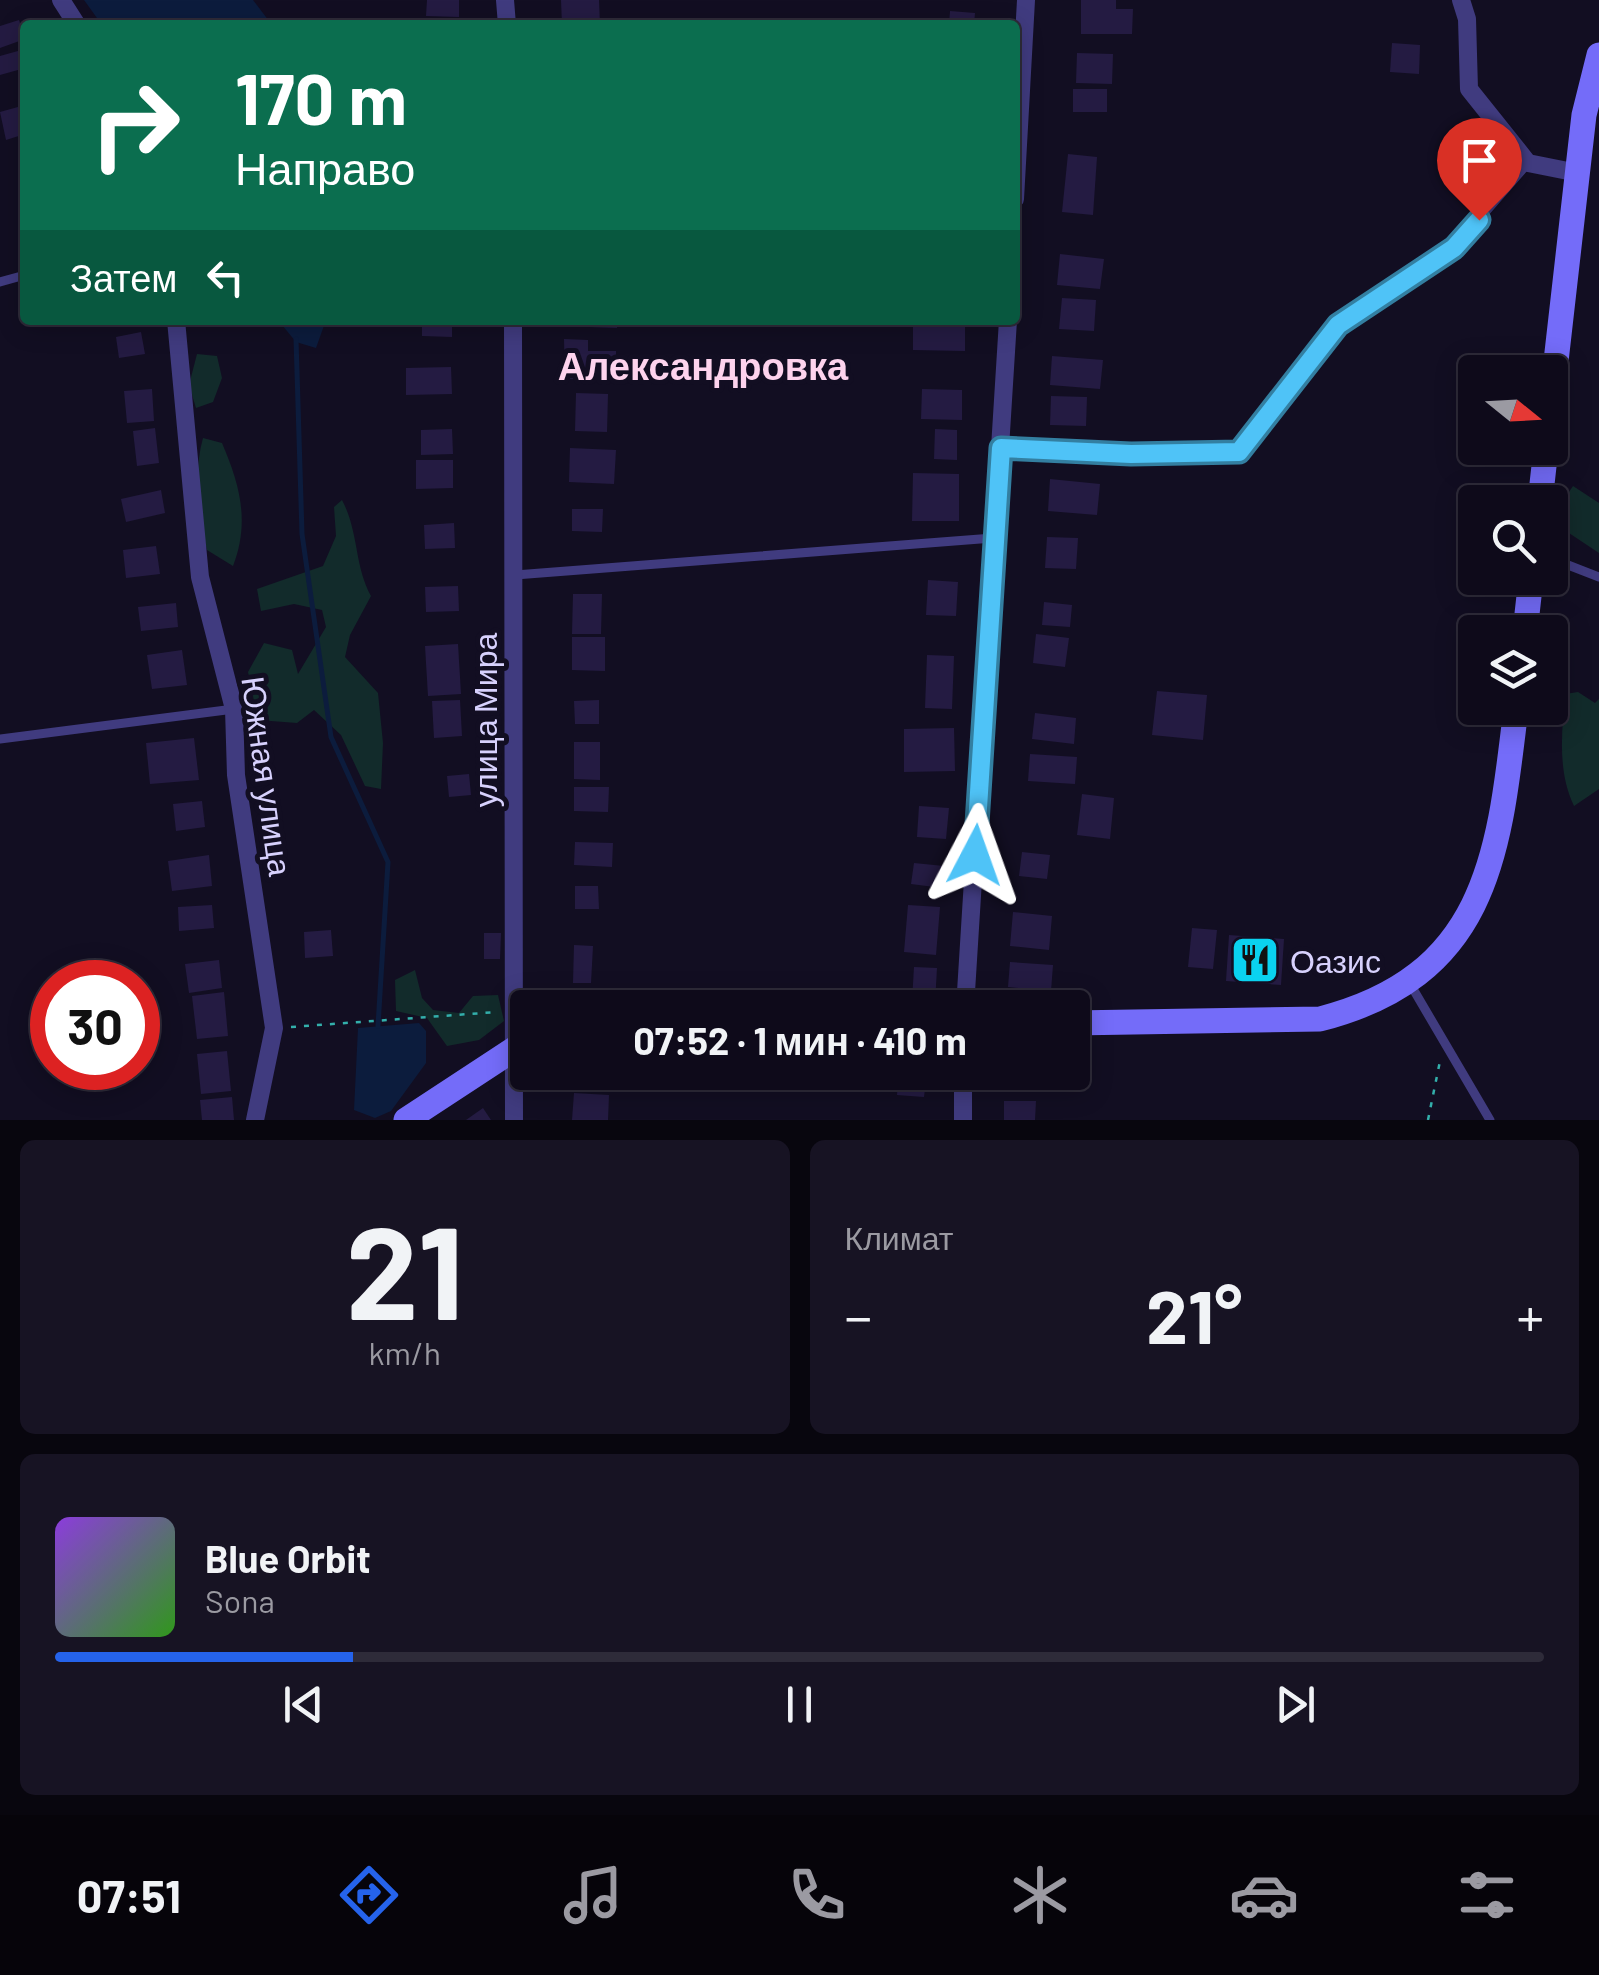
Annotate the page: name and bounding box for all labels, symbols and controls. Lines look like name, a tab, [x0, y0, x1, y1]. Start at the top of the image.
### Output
text: 170 m	[235, 55, 407, 139]
icon: right	[70, 60, 200, 190]
pin	[1437, 118, 1522, 221]
icon: arrive	[1452, 133, 1507, 188]
text: Направо	[235, 140, 415, 194]
icon: left	[198, 250, 253, 305]
text: Затем	[70, 254, 178, 300]
district label: Александровка	[558, 342, 849, 388]
north arrow	[1458, 355, 1568, 465]
map controls	[1458, 355, 1568, 725]
button: search	[1458, 485, 1568, 595]
button: layers	[1458, 615, 1568, 725]
street label: улица Мира	[465, 633, 504, 807]
street label: Южная улица	[234, 674, 301, 878]
position arrow	[923, 803, 1027, 907]
restaurant icon: Оазис	[1229, 934, 1281, 986]
place label: Оазис	[1290, 941, 1381, 979]
speed limit sign: 30	[30, 960, 160, 1090]
text: 07:52 · 1 мин · 410 m	[633, 1017, 967, 1063]
text: 21	[346, 1190, 464, 1346]
text: Климат	[845, 1218, 953, 1256]
text: 21°	[1146, 1269, 1242, 1359]
text: −	[845, 1282, 872, 1348]
text: +	[1516, 1282, 1544, 1348]
text: km/h	[369, 1333, 441, 1371]
text: Blue Orbit	[205, 1535, 371, 1581]
text: Sona	[205, 1581, 275, 1619]
icon: previous	[276, 1677, 331, 1732]
icon: pause	[772, 1677, 827, 1732]
icon: next	[1268, 1677, 1323, 1732]
icon: directions	[334, 1860, 404, 1930]
icon: music	[558, 1860, 628, 1930]
icon: phone	[782, 1860, 852, 1930]
icon: climate	[1005, 1860, 1075, 1930]
icon: car	[1229, 1860, 1299, 1930]
icon: filters	[1452, 1860, 1522, 1930]
text: 07:51	[77, 1868, 181, 1922]

